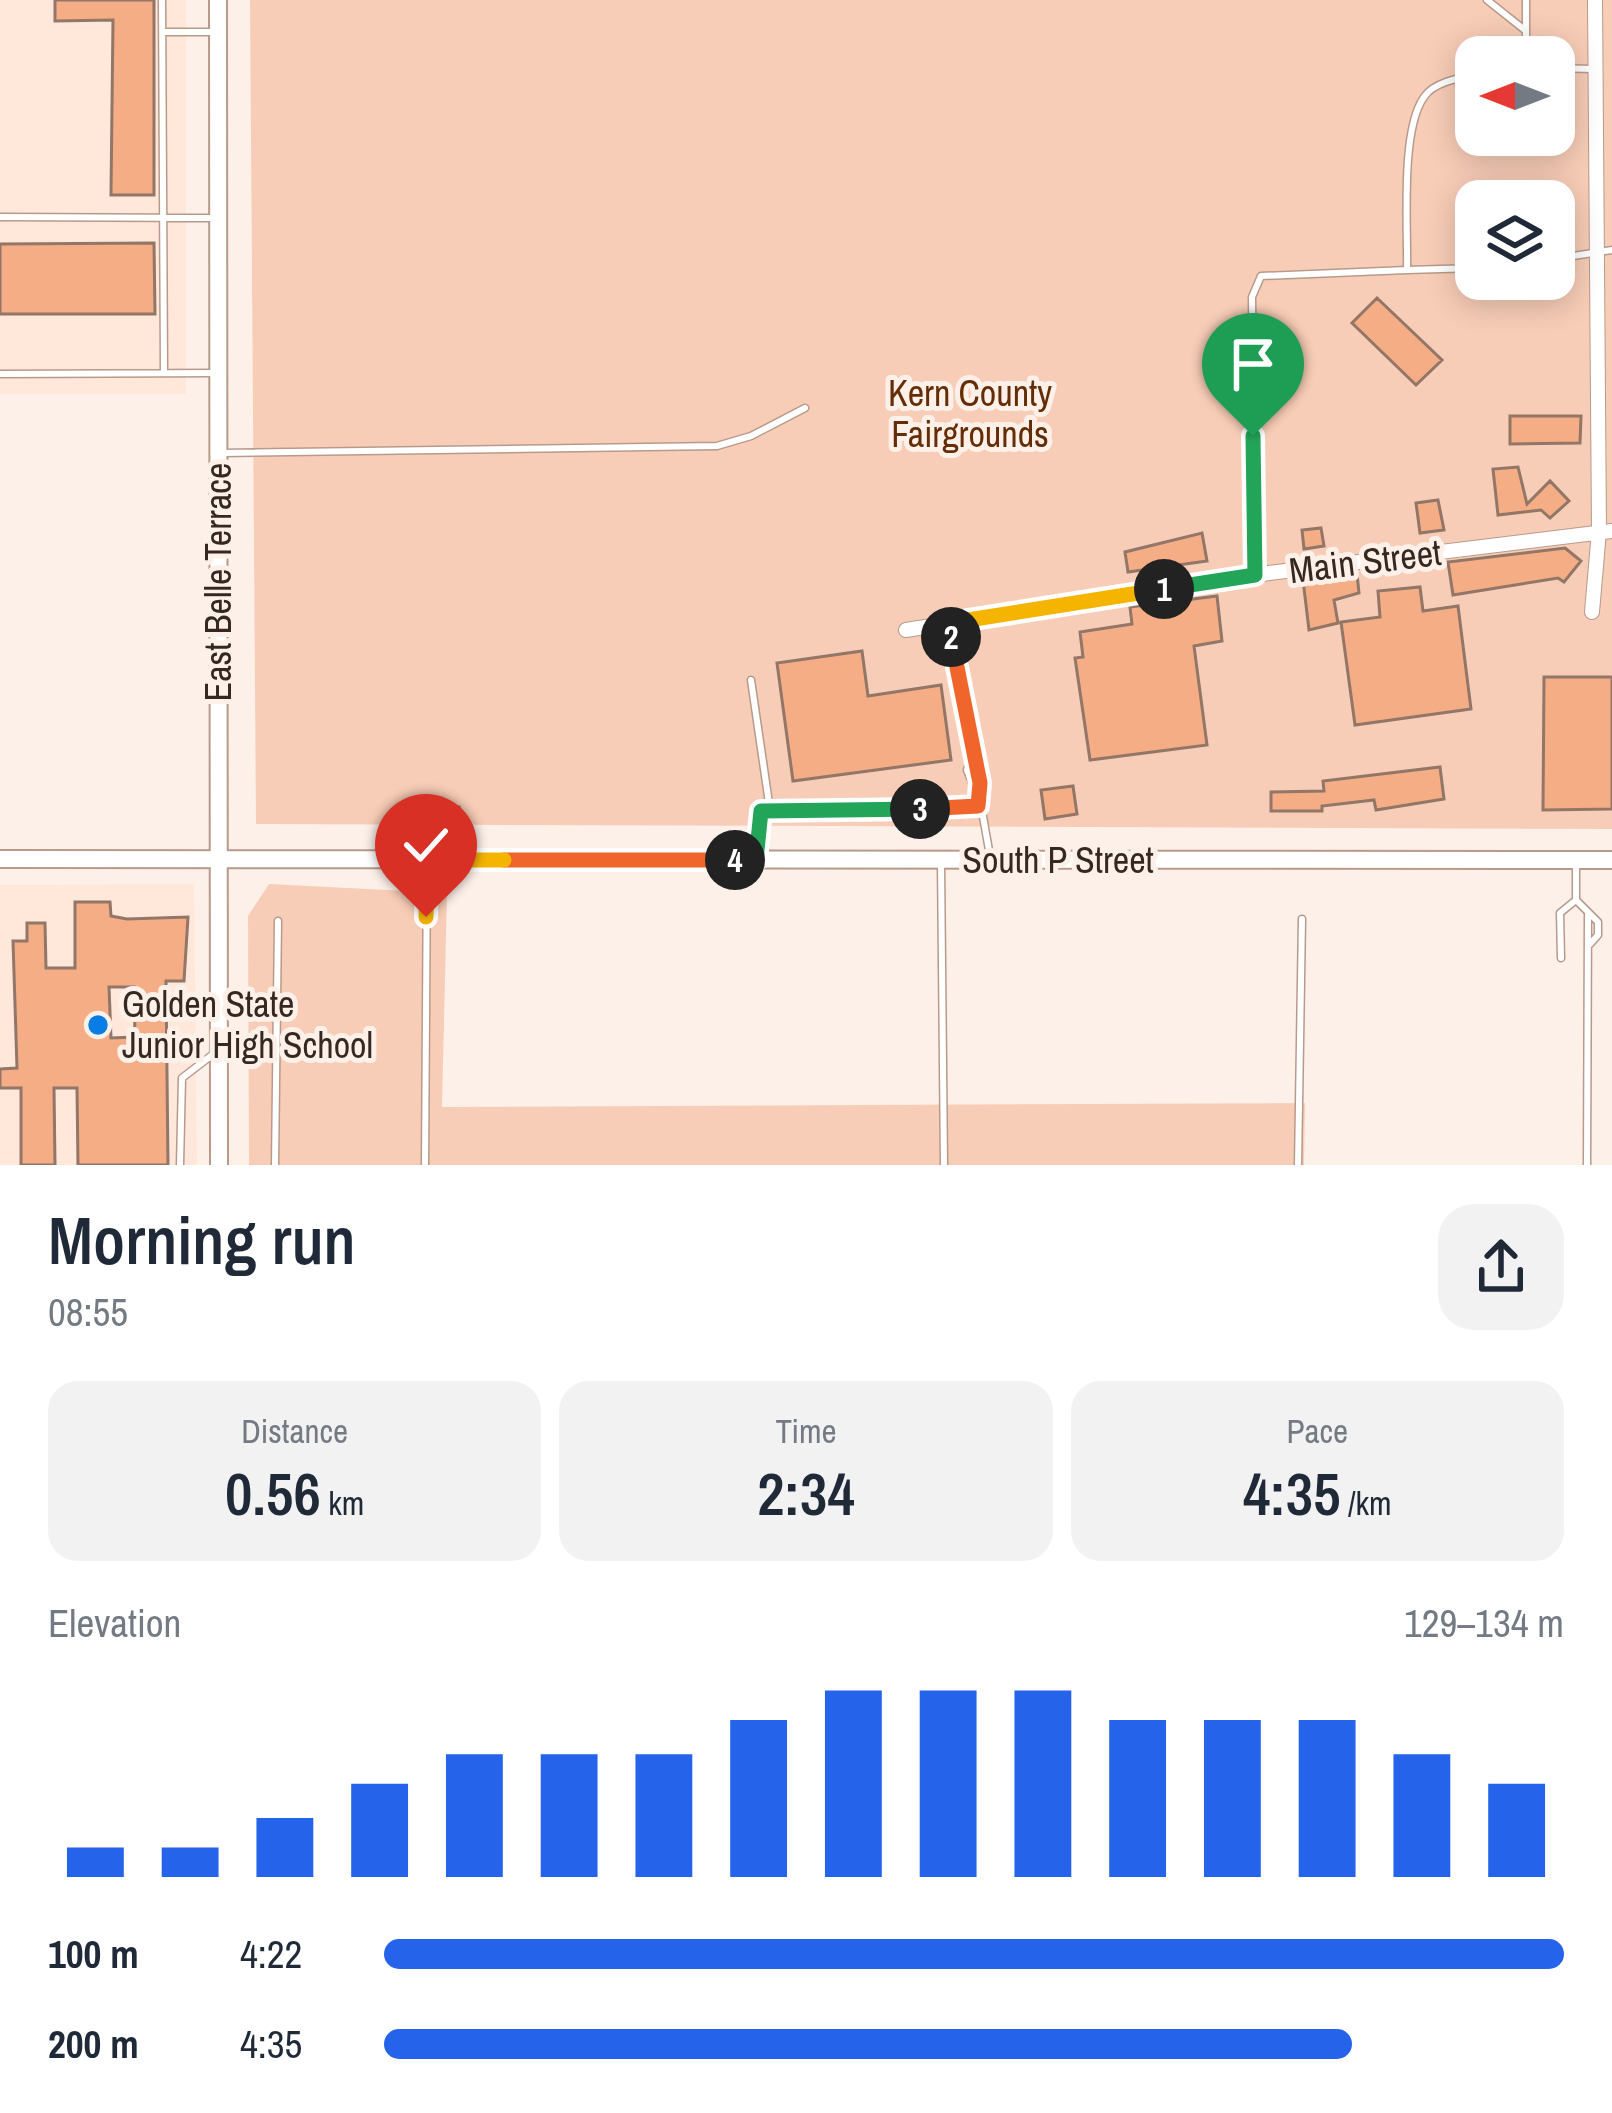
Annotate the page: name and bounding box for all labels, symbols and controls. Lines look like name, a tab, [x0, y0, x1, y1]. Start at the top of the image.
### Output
north arrow	[1455, 36, 1575, 156]
map controls	[1455, 36, 1575, 300]
button: layers	[1455, 180, 1575, 300]
pin	[1202, 313, 1304, 436]
icon: arrive	[1220, 331, 1286, 397]
park label: Kern County Fairgrounds	[888, 369, 1052, 458]
street label: East Belle Terrace	[194, 462, 242, 702]
street label: Main Street	[1286, 528, 1444, 594]
pin: 1	[1134, 559, 1194, 619]
text: 1	[1156, 567, 1172, 611]
pin: 2	[921, 607, 981, 667]
text: 2	[943, 615, 959, 659]
pin: 3	[890, 779, 950, 839]
text: 3	[912, 787, 928, 831]
pin	[375, 794, 477, 917]
icon: check	[393, 812, 459, 878]
pin: 4	[705, 830, 765, 890]
street label: South P Street	[962, 836, 1154, 884]
text: 4	[727, 838, 743, 882]
place label: Golden State Junior High School	[122, 980, 373, 1069]
marker: Golden State Junior High School	[85, 1012, 111, 1038]
text: Morning run	[48, 1196, 356, 1285]
button: share	[1438, 1204, 1564, 1330]
text: 08:55	[48, 1286, 128, 1338]
text: Distance	[241, 1409, 348, 1453]
text: Time	[775, 1409, 837, 1453]
text: Pace	[1286, 1409, 1348, 1453]
text: 0.56	[225, 1453, 321, 1534]
text: 2:34	[757, 1453, 855, 1534]
text: 4:35	[1243, 1453, 1341, 1534]
text: km	[321, 1481, 364, 1525]
text: /km	[1341, 1481, 1392, 1525]
text: Elevation	[48, 1597, 181, 1649]
text: 129–134 m	[1404, 1597, 1564, 1649]
text: 100 m	[48, 1928, 139, 1980]
text: 4:22	[240, 1928, 302, 1980]
text: 200 m	[48, 2018, 139, 2070]
text: 4:35	[240, 2018, 302, 2070]

